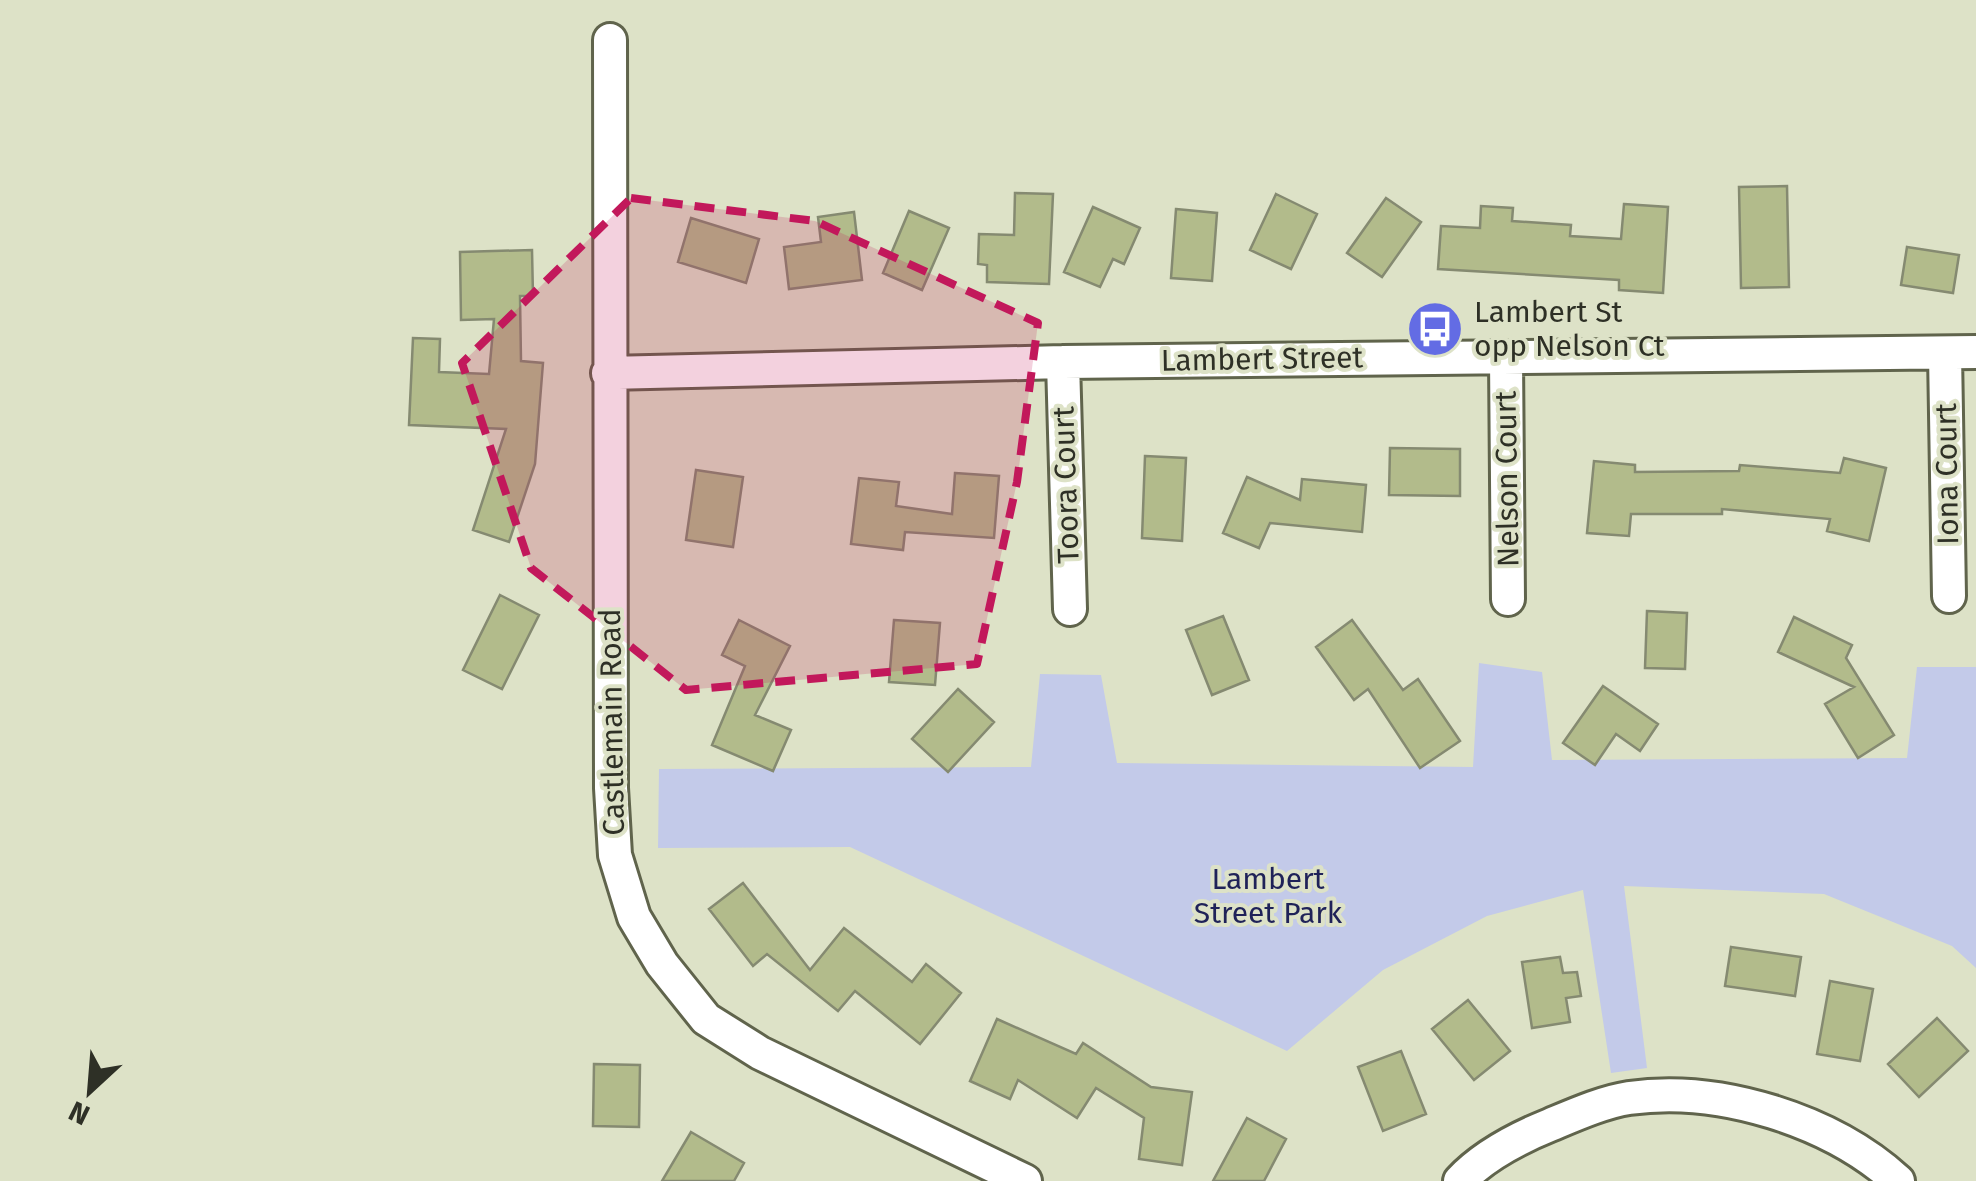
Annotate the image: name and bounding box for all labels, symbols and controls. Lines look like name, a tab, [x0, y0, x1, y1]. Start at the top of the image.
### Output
place label: Lambert St opp Nelson Ct	[1474, 294, 1665, 364]
bus stop icon: Lambert St opp Nelson Ct	[1405, 299, 1465, 359]
street label: Lambert Street	[1160, 339, 1364, 379]
street label: Nelson Court	[1487, 390, 1527, 567]
street label: Iona Court	[1928, 403, 1966, 545]
street label: Toora Court	[1045, 406, 1087, 564]
street label: Castlemain Road	[592, 608, 632, 836]
park label: Lambert Street Park	[1194, 861, 1343, 931]
north arrow	[40, 1041, 140, 1141]
text: N	[64, 1094, 95, 1132]

